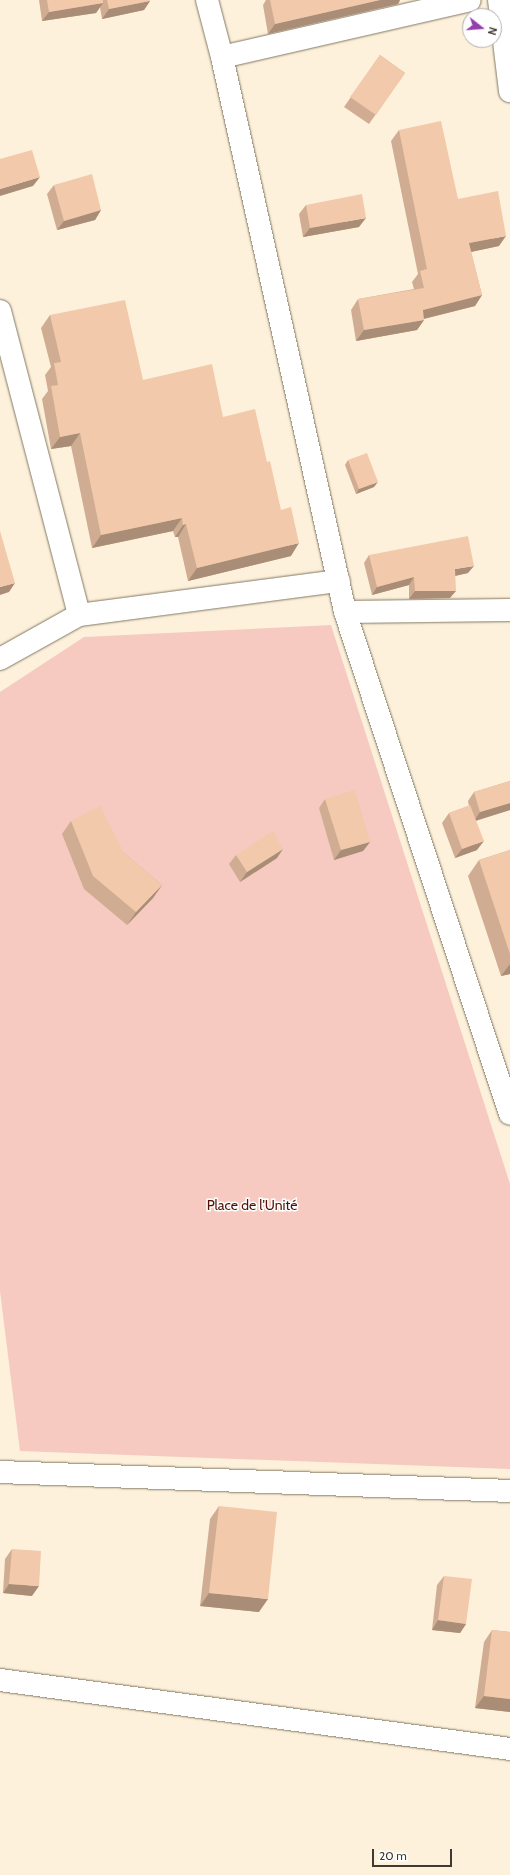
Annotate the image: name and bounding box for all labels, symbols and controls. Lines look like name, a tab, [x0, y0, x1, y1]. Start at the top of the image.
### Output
north arrow	[462, 8, 502, 48]
text: N	[485, 25, 500, 37]
park label: Place de l'Unité	[207, 1197, 297, 1213]
scale bar	[374, 1841, 454, 1867]
text: 20 m	[379, 1848, 407, 1863]

